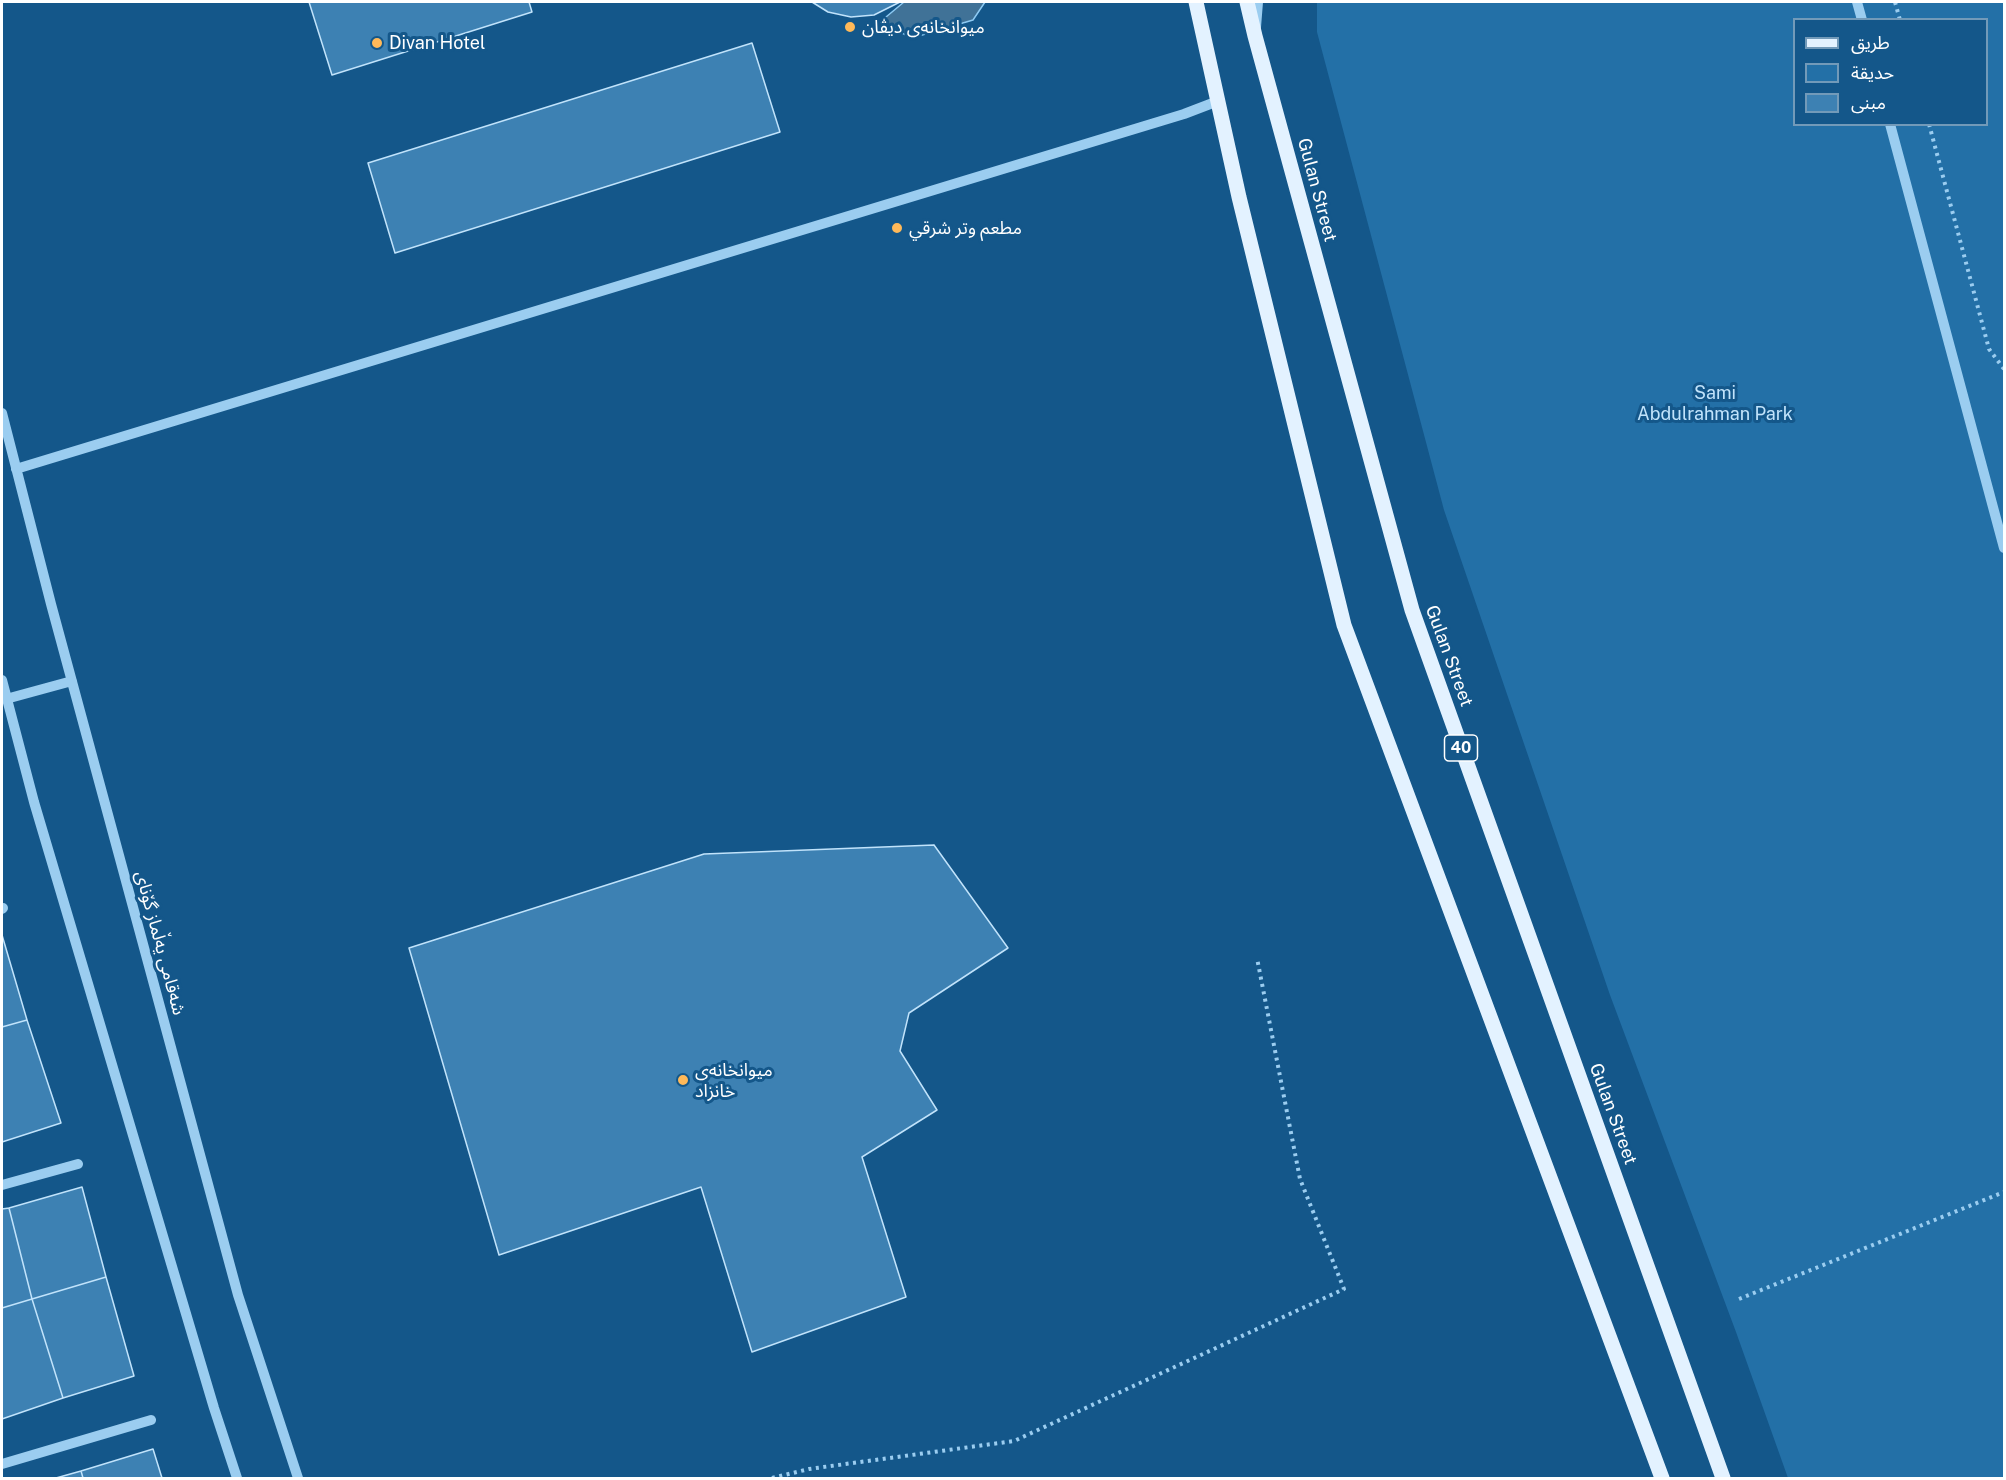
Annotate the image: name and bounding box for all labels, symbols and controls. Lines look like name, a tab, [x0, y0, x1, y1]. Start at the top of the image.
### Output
place label: میوانخانەی دیڤان	[862, 16, 985, 38]
legend	[1793, 18, 1988, 126]
marker: میوانخانەی دیڤان	[843, 20, 857, 34]
place label: Divan Hotel	[389, 32, 485, 54]
text: طريق	[1851, 32, 1890, 53]
marker: Divan Hotel	[370, 36, 384, 50]
text: حديقة	[1851, 62, 1894, 83]
text: مبنى	[1851, 92, 1886, 113]
street label: Gulan Street	[1293, 136, 1341, 244]
place label: مطعم وتر شرقي	[909, 217, 1022, 239]
marker: مطعم وتر شرقي	[890, 221, 904, 235]
park label: Sami Abdulrahman Park	[1637, 382, 1793, 424]
street label: Gulan Street	[1421, 602, 1477, 710]
road number: 40	[1444, 735, 1478, 761]
street label: شەقامی یەڵماز گۆنای	[130, 869, 190, 1017]
place label: میوانخانەی خانزاد	[695, 1059, 773, 1102]
street label: Gulan Street	[1585, 1060, 1641, 1168]
marker: میوانخانەی خانزاد	[676, 1073, 690, 1087]

